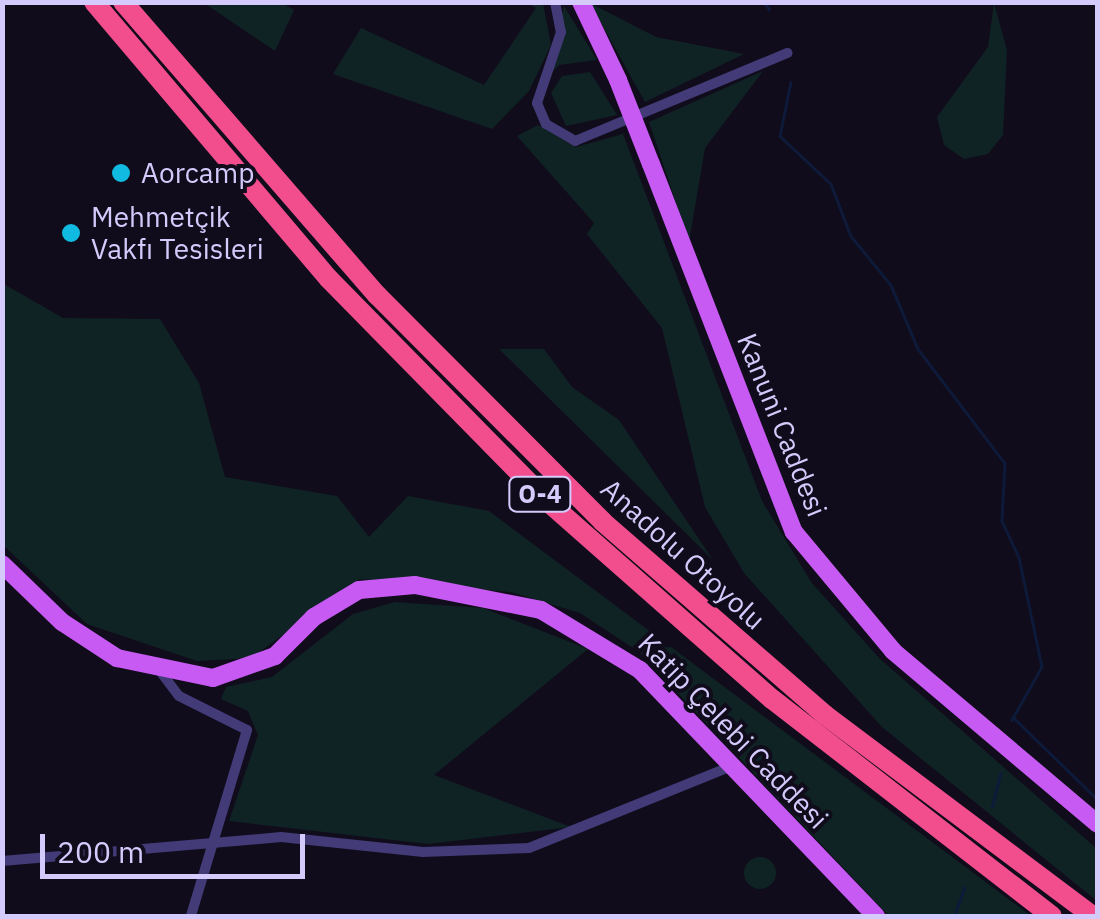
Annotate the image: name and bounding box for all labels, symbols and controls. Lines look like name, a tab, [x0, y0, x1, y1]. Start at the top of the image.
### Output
place label: Aorcamp	[141, 156, 254, 190]
marker: Aorcamp	[110, 162, 132, 184]
place label: Mehmetçik Vakfı Tesisleri	[91, 200, 264, 266]
marker: Mehmetçik Vakfı Tesisleri	[60, 222, 82, 244]
street label: Kanuni Caddesi	[730, 329, 834, 521]
street label: Anadolu Otoyolu	[594, 472, 772, 636]
road number: O-4	[508, 474, 572, 514]
street label: Katip Çelebi Caddesi	[631, 626, 835, 836]
scale bar	[45, 814, 310, 876]
text: 200 m	[57, 832, 144, 871]

